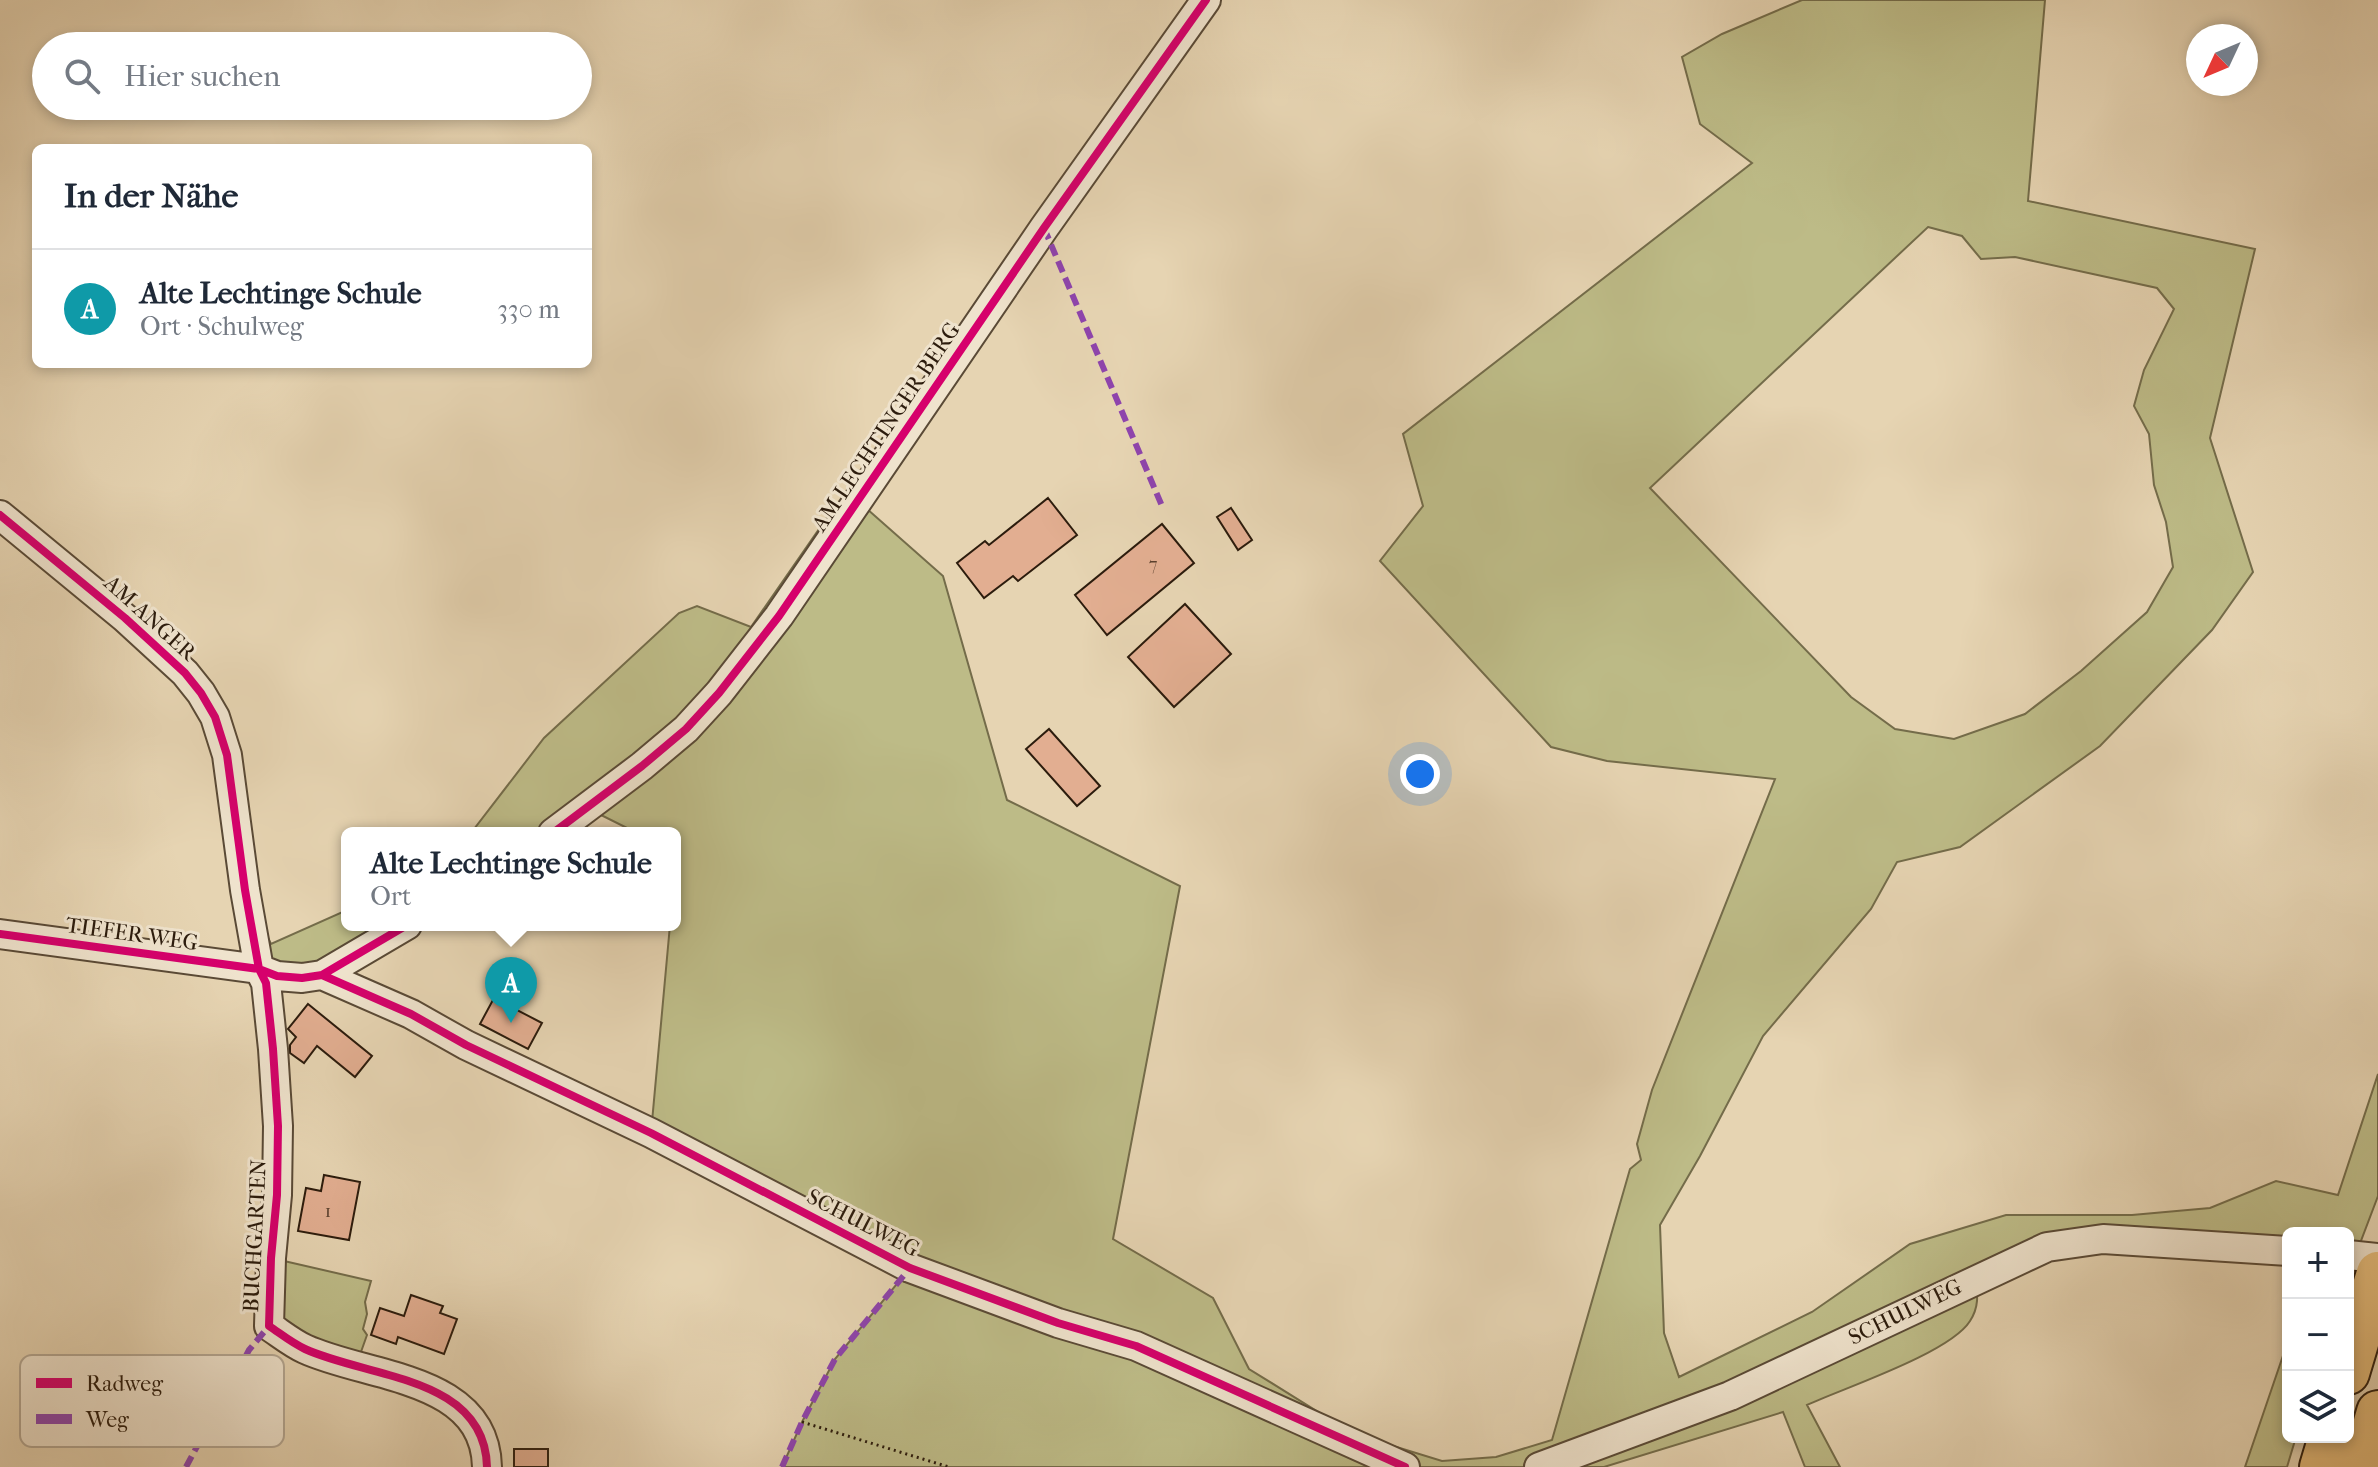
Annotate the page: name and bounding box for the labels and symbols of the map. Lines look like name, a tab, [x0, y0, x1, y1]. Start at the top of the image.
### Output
north arrow	[2186, 24, 2258, 96]
street label: AM LECHTINGER BERG	[806, 318, 966, 537]
house number: 7	[1149, 554, 1158, 575]
street label: AM ANGER	[98, 569, 202, 667]
your location	[1400, 754, 1440, 794]
street label: TIEFER WEG	[64, 912, 200, 956]
pin: A	[485, 957, 537, 1023]
street label: BUCHGARTEN	[238, 1159, 272, 1313]
street label: SCHULWEG	[802, 1184, 924, 1262]
house number: 1	[325, 1201, 331, 1222]
street label: SCHULWEG	[1844, 1273, 1966, 1351]
legend	[20, 1355, 284, 1447]
text: Radweg	[86, 1371, 163, 1397]
text: Weg	[85, 1407, 129, 1433]

